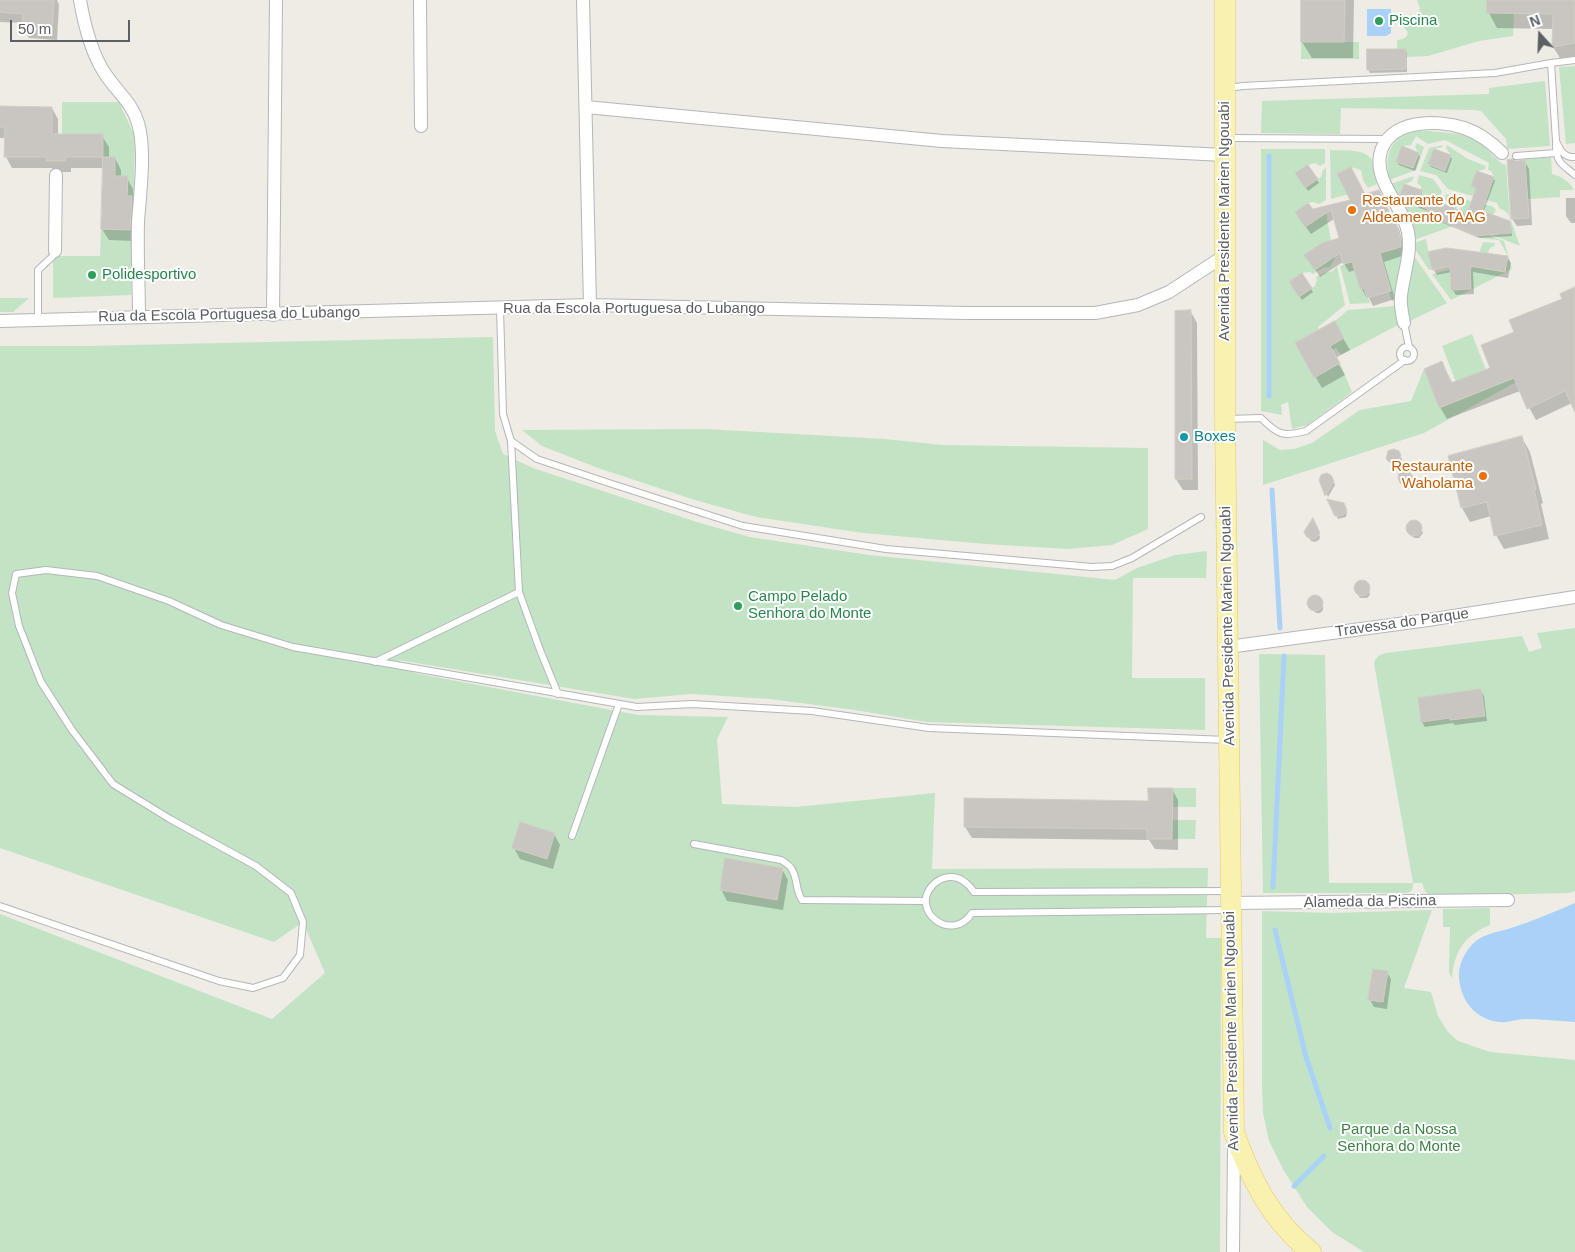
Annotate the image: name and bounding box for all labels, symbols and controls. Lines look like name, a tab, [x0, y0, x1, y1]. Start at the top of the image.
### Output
scale bar	[12, 10, 132, 42]
north arrow	[1515, 10, 1565, 60]
place label: Piscina	[1389, 12, 1437, 30]
text: N	[1527, 12, 1542, 30]
marker: Piscina	[1373, 15, 1385, 27]
text: 50 m	[18, 20, 51, 37]
street label: Avenida Presidente Marien Ngouabi	[1216, 101, 1234, 341]
place label: Restaurante do Aldeamento TAAG	[1362, 192, 1486, 227]
marker: Restaurante do Aldeamento TAAG	[1346, 204, 1358, 216]
place label: Polidesportivo	[102, 266, 196, 284]
marker: Polidesportivo	[86, 269, 98, 281]
street label: Rua da Escola Portuguesa do Lubango	[503, 300, 765, 318]
street label: Rua da Escola Portuguesa do Lubango	[98, 304, 360, 326]
place label: Boxes	[1194, 428, 1236, 446]
marker: Boxes	[1178, 431, 1190, 443]
place label: Restaurante Waholama	[1391, 458, 1473, 493]
marker: Restaurante Waholama	[1477, 470, 1489, 482]
street label: Avenida Presidente Marien Ngouabi	[1217, 506, 1239, 746]
place label: Campo Pelado Senhora do Monte	[748, 588, 871, 623]
marker: Campo Pelado Senhora do Monte	[732, 600, 744, 612]
street label: Travessa do Parque	[1334, 605, 1470, 641]
street label: Alameda da Piscina	[1304, 892, 1436, 912]
street label: Avenida Presidente Marien Ngouabi	[1221, 911, 1243, 1151]
park label: Parque da Nossa Senhora do Monte	[1337, 1121, 1461, 1156]

